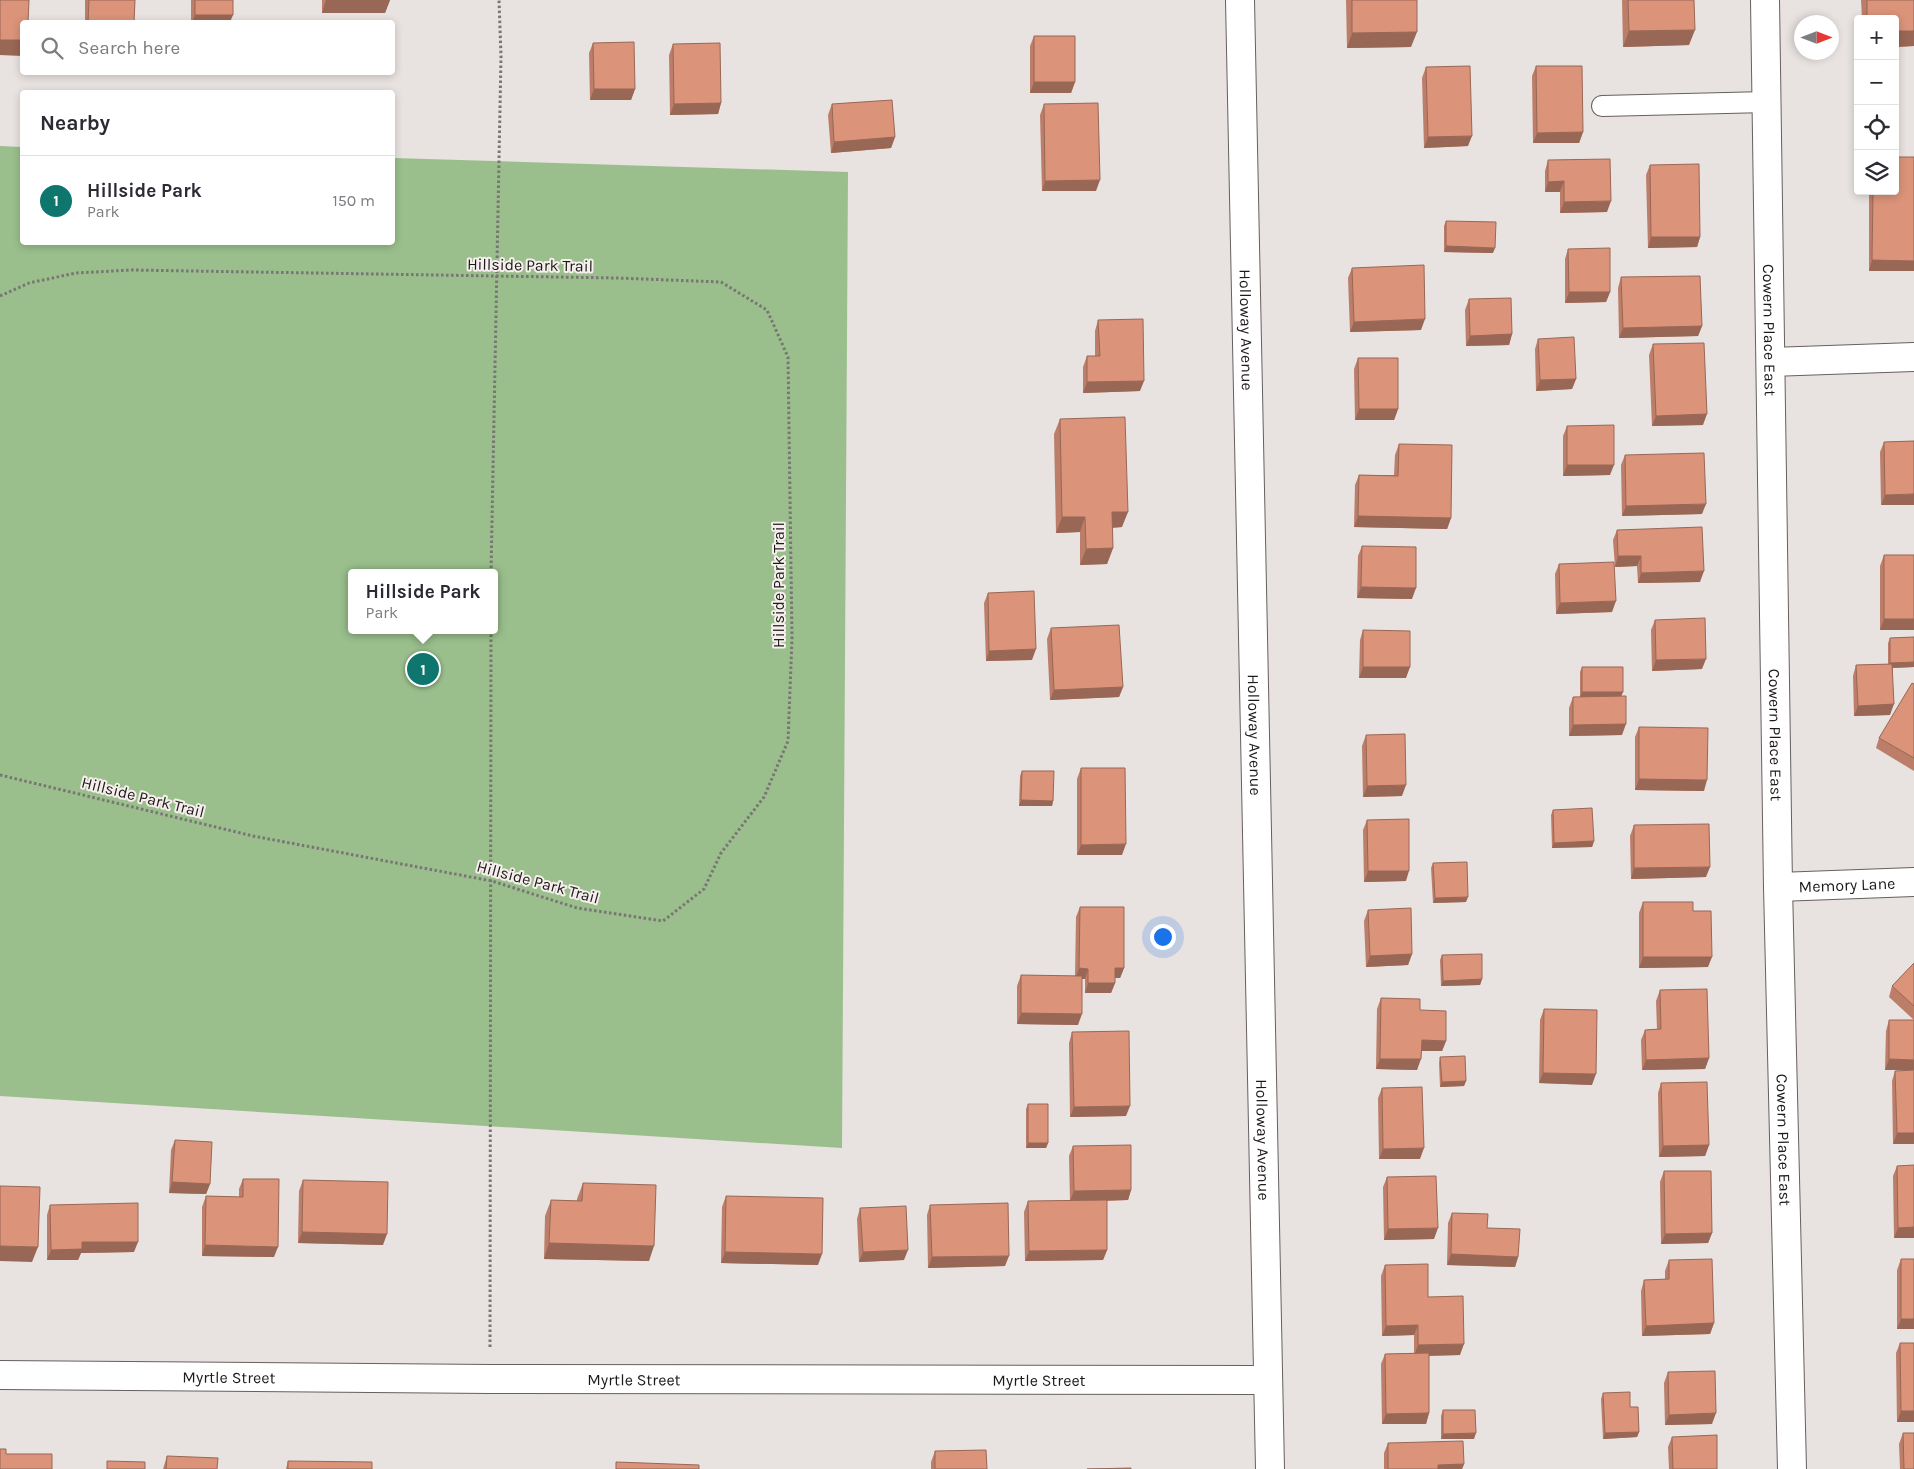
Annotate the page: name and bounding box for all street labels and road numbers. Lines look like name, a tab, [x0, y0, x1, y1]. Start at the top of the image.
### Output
street label: Hillside Park Trail	[467, 254, 593, 276]
street label: Cowern Place East	[1759, 264, 1780, 396]
street label: Holloway Avenue	[1236, 269, 1257, 391]
street label: Hillside Park Trail	[769, 522, 788, 648]
street label: Cowern Place East	[1765, 669, 1786, 801]
street label: Holloway Avenue	[1244, 674, 1266, 796]
street label: Hillside Park Trail	[80, 773, 206, 821]
street label: Hillside Park Trail	[475, 857, 601, 907]
street label: Memory Lane	[1798, 873, 1896, 896]
street label: Cowern Place East	[1773, 1073, 1795, 1206]
street label: Holloway Avenue	[1253, 1079, 1274, 1201]
street label: Myrtle Street	[182, 1367, 276, 1387]
street label: Myrtle Street	[587, 1370, 681, 1389]
street label: Myrtle Street	[992, 1370, 1086, 1389]

